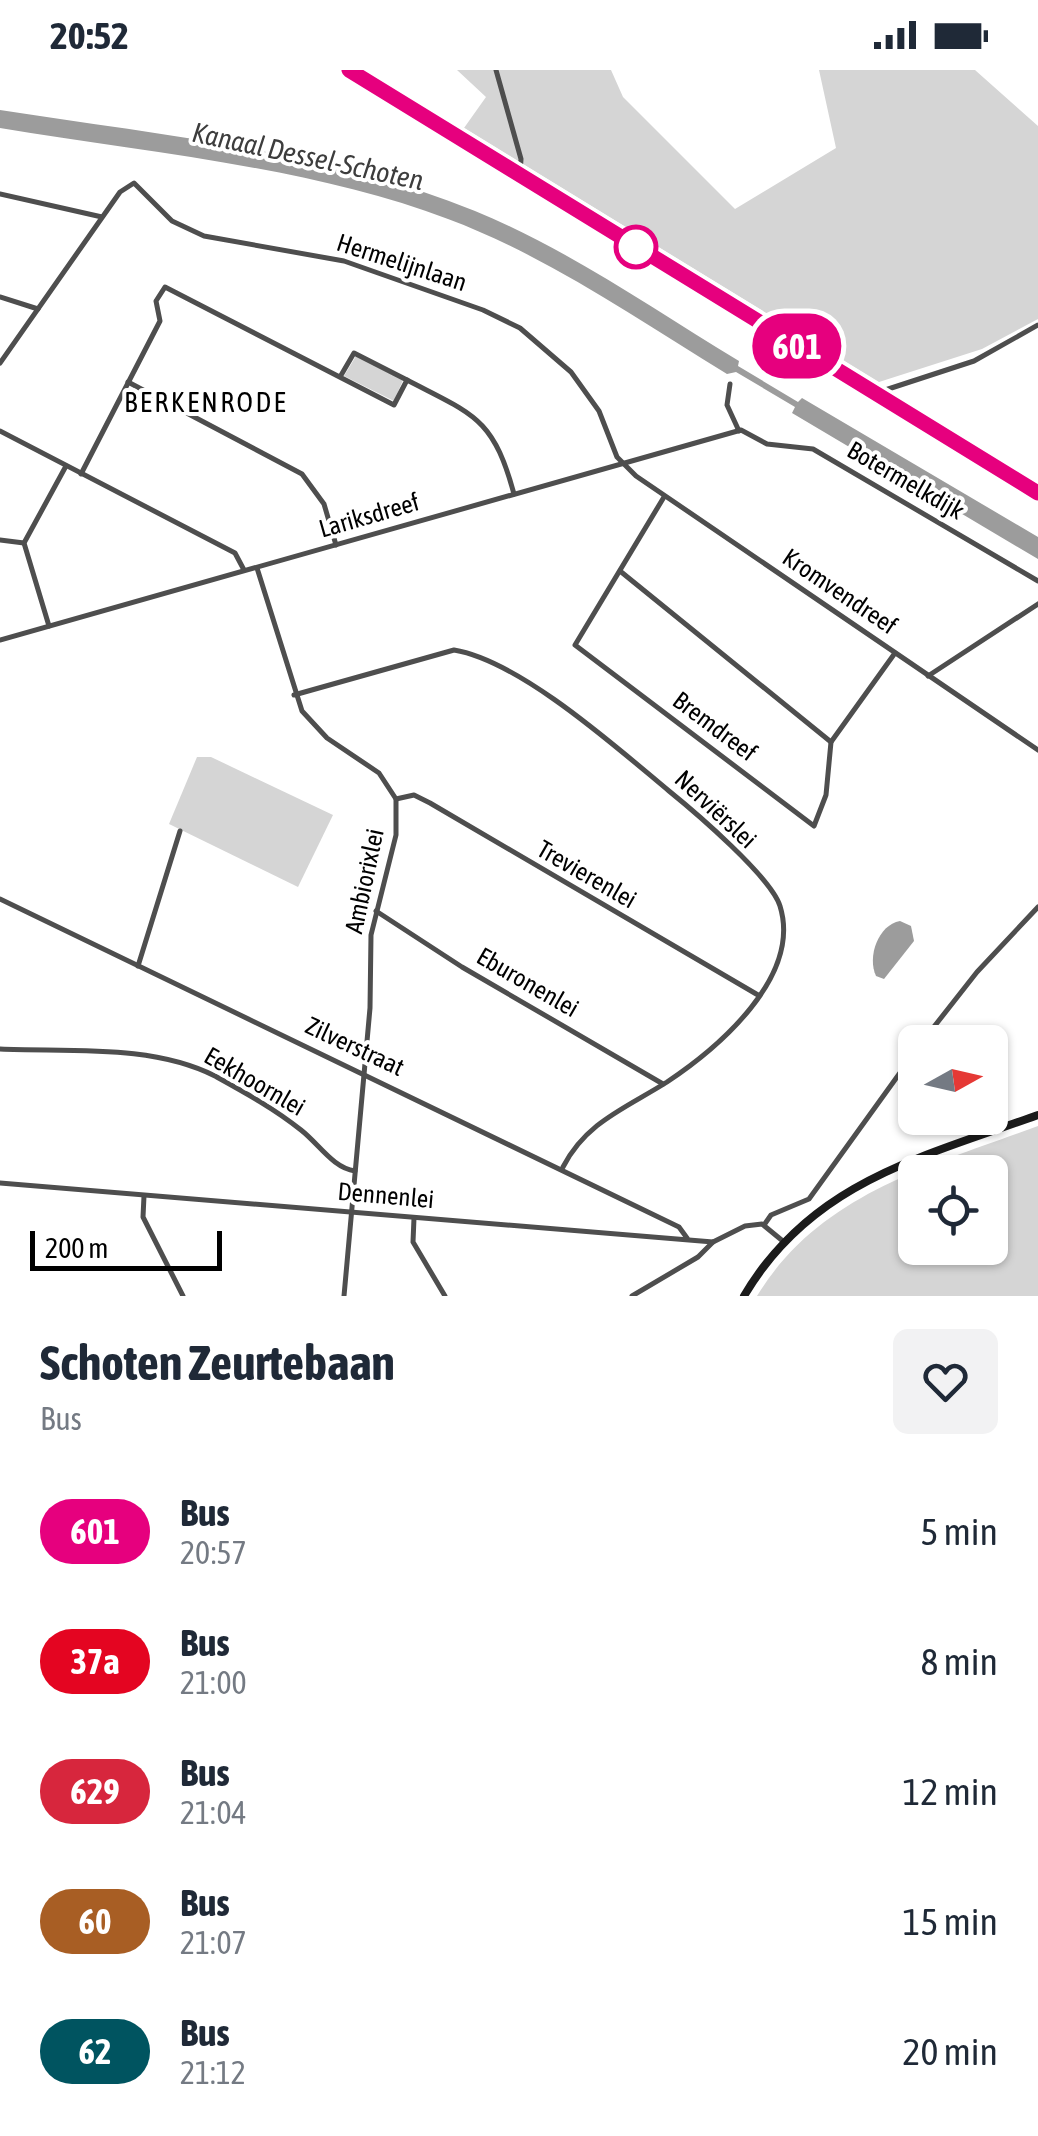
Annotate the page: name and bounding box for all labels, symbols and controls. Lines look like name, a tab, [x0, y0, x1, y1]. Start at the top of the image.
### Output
text: 20:52	[50, 14, 129, 57]
water label: Kanaal Dessel-Schoten	[190, 116, 427, 196]
unlabelled marker	[615, 226, 657, 268]
street label: Hermelijnlaan	[334, 228, 470, 296]
line badge: 601	[740, 314, 854, 378]
text: 601	[772, 326, 822, 366]
district label: BERKENRODE	[124, 386, 288, 418]
street label: Botermelkdijk	[843, 435, 969, 525]
street label: Lariksdreef	[316, 487, 422, 543]
street label: Kromvendreef	[778, 543, 902, 639]
street label: Bremdreef	[668, 686, 762, 767]
street label: Nerviërslei	[670, 764, 762, 854]
street label: Ambiorixlei	[339, 826, 389, 936]
street label: Trevierenlei	[533, 834, 641, 914]
street label: Eburonenlei	[472, 942, 584, 1022]
street label: Zilverstraat	[301, 1011, 409, 1081]
north arrow	[898, 1025, 1008, 1135]
map controls	[898, 1025, 1008, 1265]
street label: Eekhoornlei	[200, 1041, 310, 1121]
button: locate	[898, 1155, 1008, 1265]
street label: Dennenlei	[337, 1177, 435, 1213]
scale bar	[30, 1226, 222, 1270]
text: 200 m	[45, 1232, 108, 1264]
button: heart	[893, 1329, 998, 1434]
text: Schoten Zeurtebaan	[40, 1335, 395, 1390]
text: Bus	[40, 1400, 82, 1437]
text: Bus	[180, 1491, 230, 1534]
text: 5 min	[920, 1510, 998, 1553]
text: 601	[70, 1511, 120, 1551]
text: 20:57	[180, 1534, 247, 1571]
text: Bus	[180, 1621, 230, 1664]
text: 8 min	[920, 1640, 998, 1683]
text: 37a	[70, 1641, 120, 1681]
text: 21:00	[180, 1664, 247, 1701]
text: Bus	[180, 1751, 230, 1794]
text: 12 min	[903, 1770, 998, 1813]
text: 629	[70, 1771, 120, 1811]
text: 21:04	[180, 1794, 247, 1831]
text: Bus	[180, 1881, 230, 1924]
text: 15 min	[903, 1900, 998, 1943]
text: 60	[79, 1901, 111, 1941]
text: 21:07	[180, 1924, 247, 1961]
text: Bus	[180, 2011, 230, 2054]
text: 20 min	[903, 2030, 998, 2073]
text: 62	[79, 2031, 111, 2071]
text: 21:12	[180, 2054, 246, 2091]

